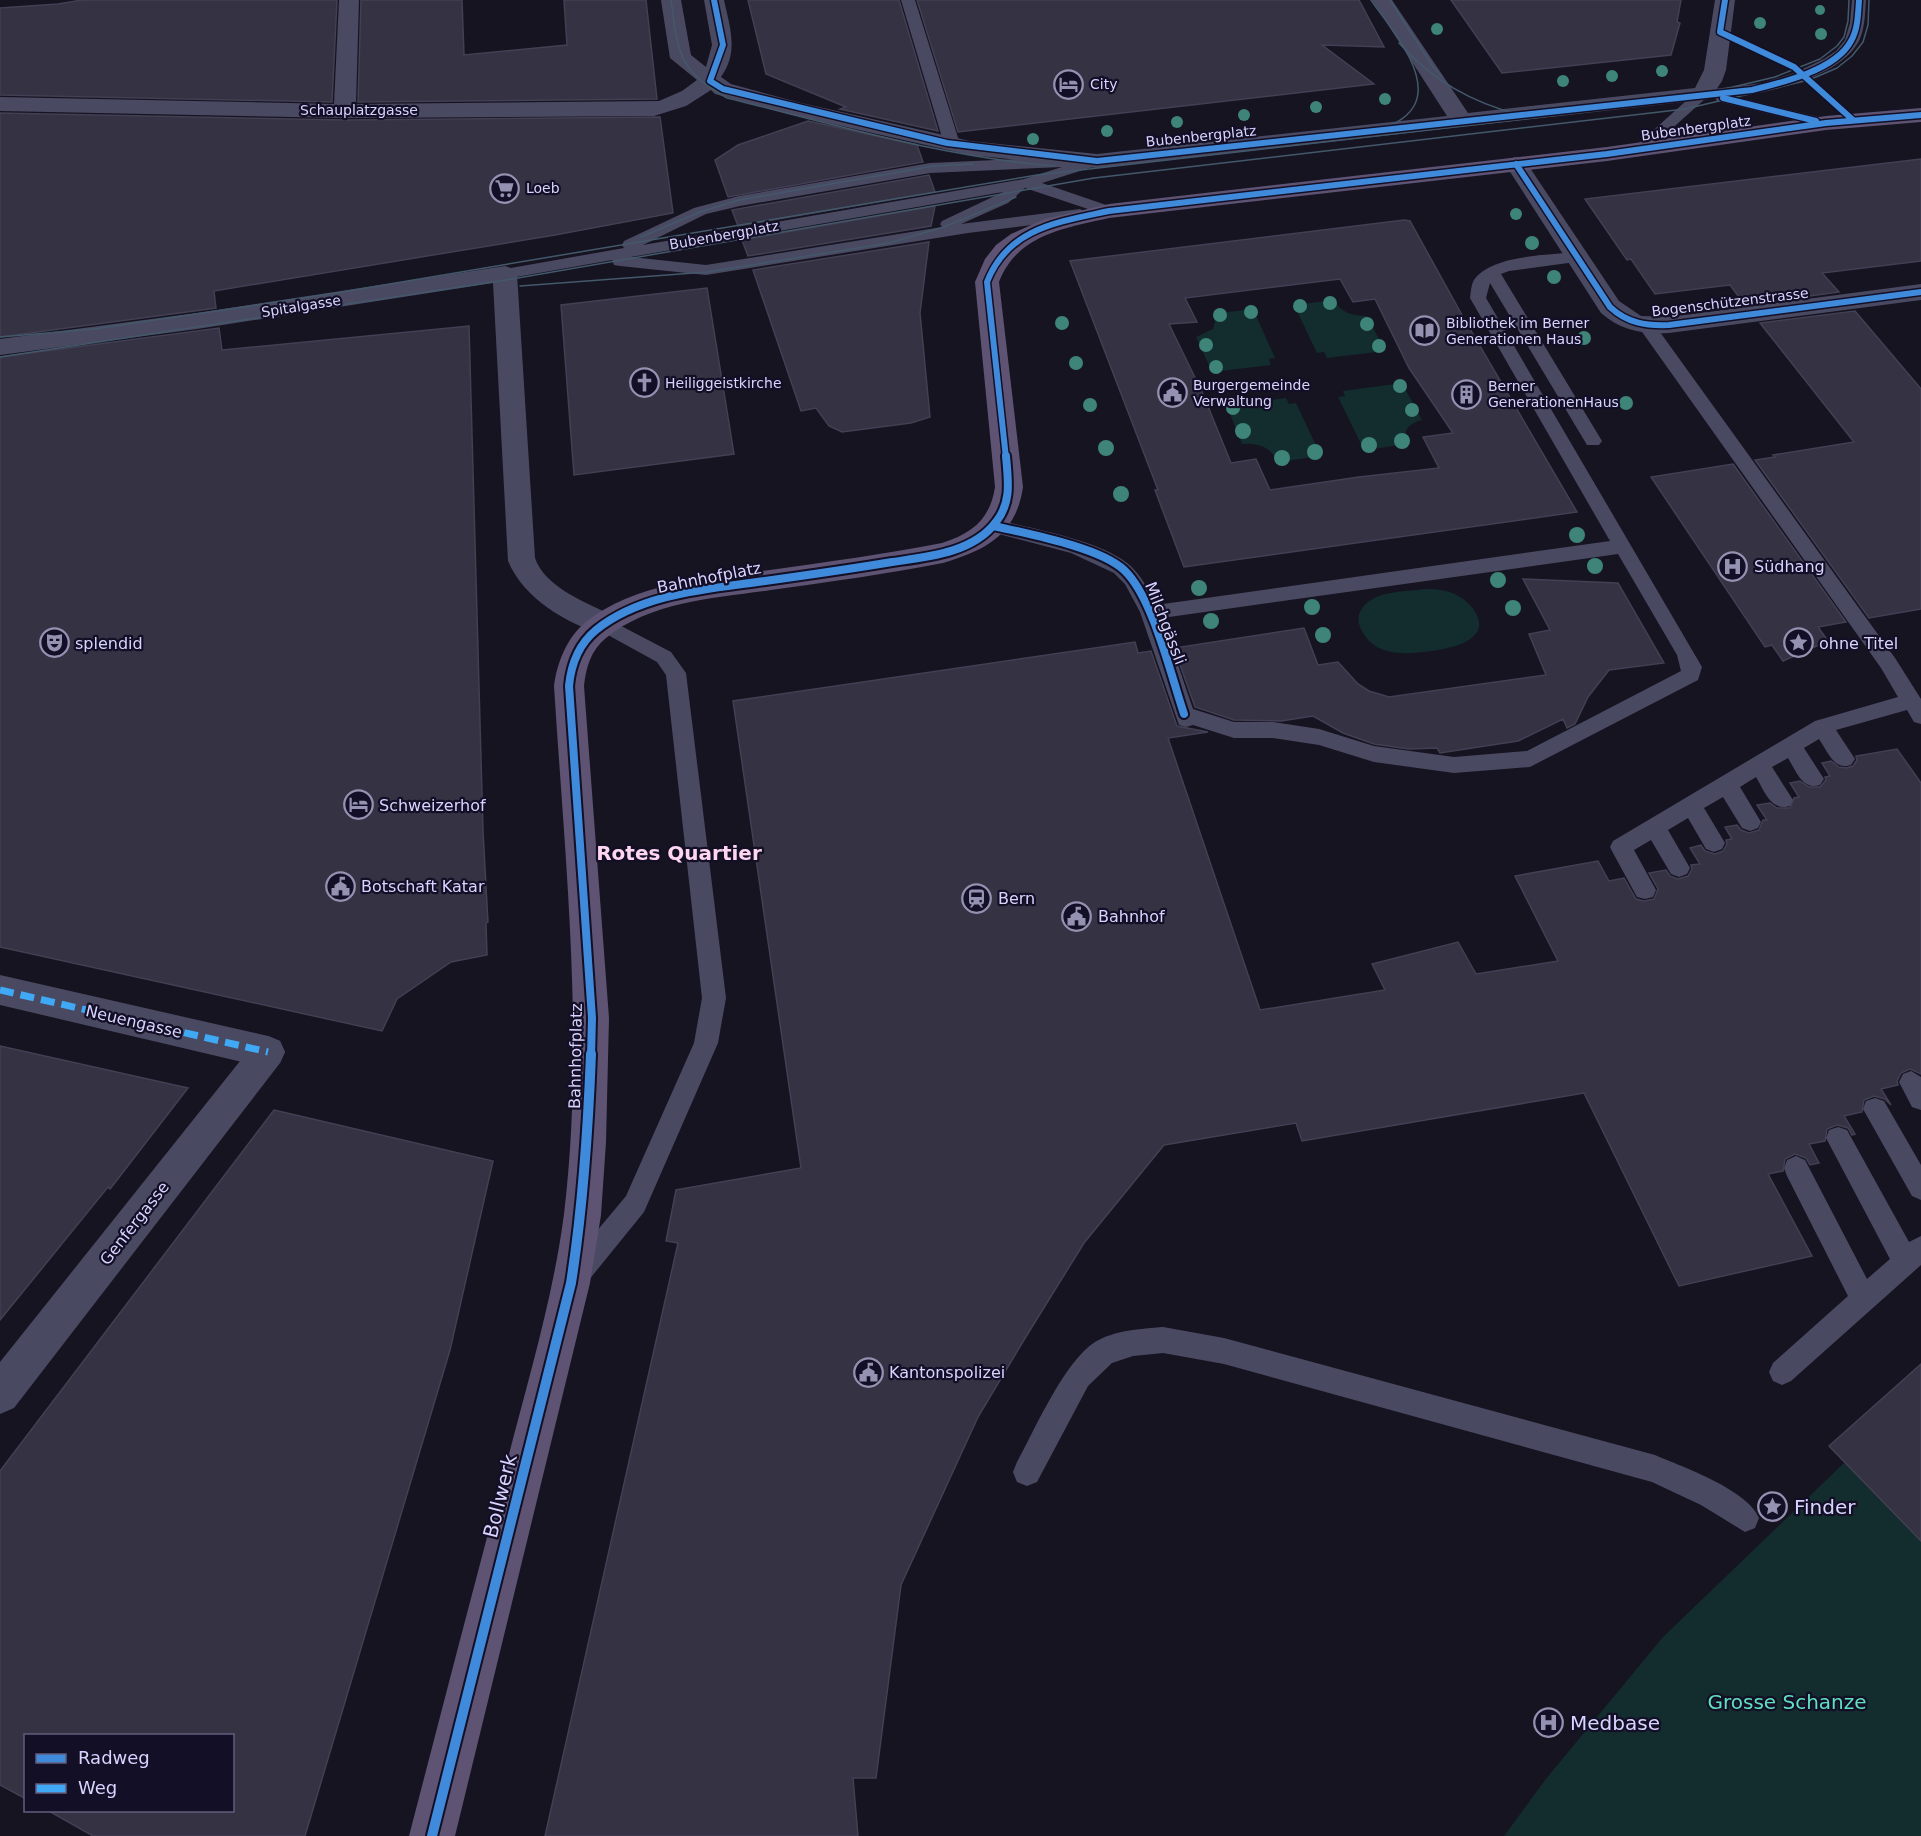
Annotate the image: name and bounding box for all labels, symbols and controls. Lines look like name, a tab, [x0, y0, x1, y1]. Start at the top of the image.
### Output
hotel icon: City	[1053, 68, 1085, 100]
place label: City	[1090, 76, 1117, 92]
street label: Schauplatzgasse	[300, 102, 418, 118]
street label: Bubenbergplatz	[1640, 112, 1752, 144]
street label: Bubenbergplatz	[1145, 122, 1257, 150]
supermarket icon: Loeb	[489, 172, 521, 204]
place label: Loeb	[526, 180, 560, 196]
street label: Bubenbergplatz	[668, 217, 780, 253]
street label: Bogenschützenstrasse	[1651, 284, 1809, 320]
street label: Spitalgasse	[260, 292, 342, 320]
library icon: Bibliothek im Berner Generationen Haus	[1409, 315, 1441, 347]
place label: Bibliothek im Berner Generationen Haus	[1446, 315, 1589, 347]
church icon: Heiliggeistkirche	[628, 367, 660, 399]
place label: Heiliggeistkirche	[665, 375, 782, 391]
public building icon: Burgergemeinde Verwaltung	[1156, 377, 1188, 409]
place label: Burgergemeinde Verwaltung	[1193, 377, 1310, 409]
building icon: Berner GenerationenHaus	[1451, 378, 1483, 410]
place label: Berner GenerationenHaus	[1488, 378, 1619, 410]
hospital icon: Südhang	[1717, 550, 1749, 582]
place label: Südhang	[1754, 557, 1825, 576]
street label: Bahnhofplatz	[655, 558, 763, 597]
street label: Milchgässli	[1141, 579, 1190, 667]
theatre icon: splendid	[38, 627, 70, 659]
place icon: ohne Titel	[1782, 627, 1814, 659]
place label: splendid	[75, 634, 143, 653]
place label: ohne Titel	[1819, 634, 1898, 653]
hotel icon: Schweizerhof	[342, 789, 374, 821]
place label: Schweizerhof	[379, 796, 486, 815]
district label: Rotes Quartier	[596, 841, 762, 865]
public building icon: Botschaft Katar	[324, 870, 356, 902]
place label: Botschaft Katar	[361, 877, 485, 896]
station icon: Bern	[961, 882, 993, 914]
place label: Bern	[998, 889, 1035, 908]
public building icon: Bahnhof	[1061, 900, 1093, 932]
place label: Bahnhof	[1098, 907, 1165, 926]
street label: Neuengasse	[84, 1001, 184, 1042]
street label: Bahnhofplatz	[565, 1003, 586, 1109]
street label: Genfergasse	[96, 1178, 173, 1269]
public building icon: Kantonspolizei	[852, 1356, 884, 1388]
place label: Kantonspolizei	[889, 1363, 1005, 1382]
street label: Bollwerk	[478, 1451, 522, 1540]
place icon: Finder	[1757, 1491, 1789, 1523]
place label: Finder	[1794, 1495, 1856, 1519]
park label: Grosse Schanze	[1707, 1690, 1867, 1714]
hospital icon: Medbase	[1533, 1707, 1565, 1739]
place label: Medbase	[1570, 1711, 1660, 1735]
legend	[24, 1734, 234, 1812]
text: Radweg	[78, 1747, 150, 1768]
text: Weg	[78, 1777, 117, 1798]

